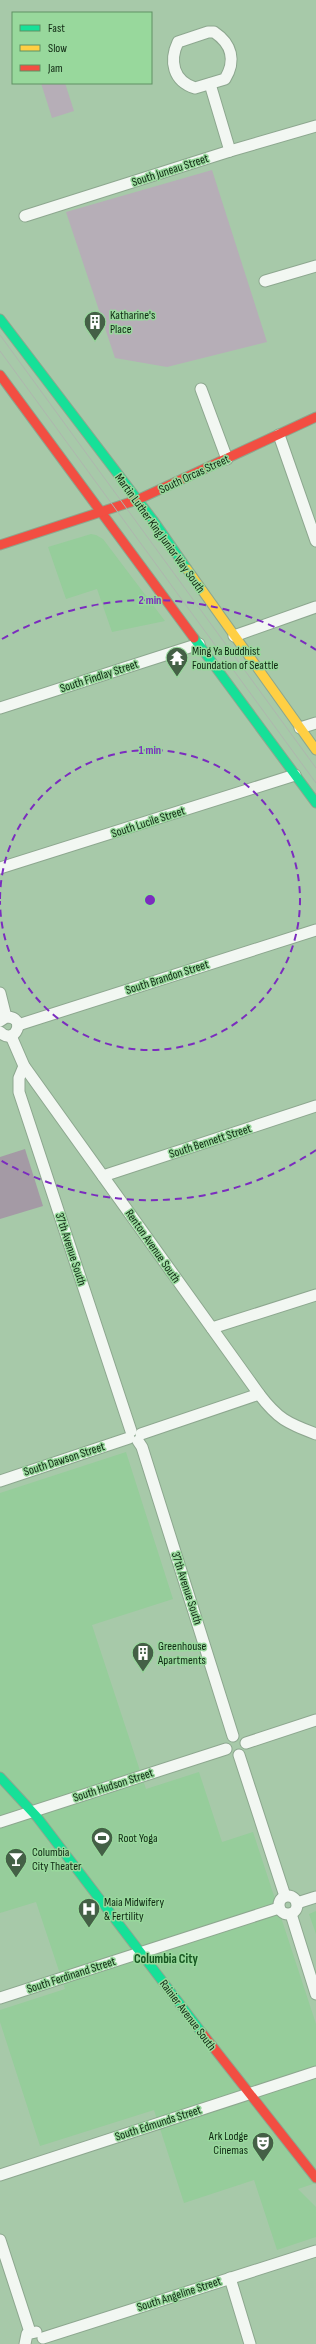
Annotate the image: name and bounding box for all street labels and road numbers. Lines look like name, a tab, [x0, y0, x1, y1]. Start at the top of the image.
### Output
street label: South Juneau Street	[130, 151, 211, 190]
street label: South Orcas Street	[157, 451, 232, 497]
street label: Martin Luther King Junior Way South	[111, 471, 208, 596]
street label: South Findlay Street	[58, 657, 141, 696]
street label: South Lucile Street	[109, 803, 187, 841]
street label: South Brandon Street	[124, 957, 211, 998]
street label: South Bennett Street	[167, 1121, 253, 1162]
street label: Renton Avenue South	[122, 1207, 183, 1286]
street label: 37th Avenue South	[52, 1211, 89, 1288]
street label: South Dawson Street	[22, 1439, 107, 1480]
street label: 37th Avenue South	[168, 1550, 205, 1627]
street label: South Hudson Street	[71, 1765, 156, 1806]
street label: South Ferdinand Street	[25, 1954, 118, 1997]
street label: Rainier Avenue South	[156, 1977, 219, 2054]
street label: South Edmunds Street	[113, 2102, 204, 2145]
street label: South Angeline Street	[135, 2274, 224, 2315]

